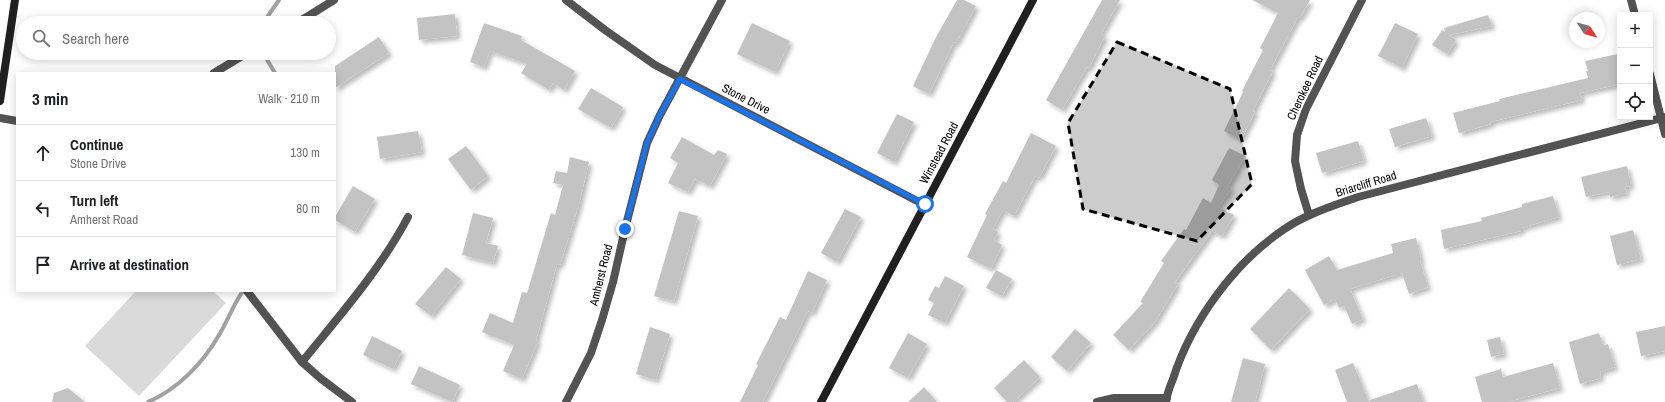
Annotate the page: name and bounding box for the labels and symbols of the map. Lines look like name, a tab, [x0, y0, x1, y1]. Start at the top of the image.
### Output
north arrow	[1569, 12, 1605, 48]
street label: Cherokee Road	[1283, 53, 1327, 123]
street label: Stone Drive	[719, 80, 773, 118]
street label: Winstead Road	[916, 119, 962, 187]
street label: Briarcliff Road	[1334, 167, 1398, 201]
route start	[916, 195, 934, 213]
route end	[616, 220, 634, 238]
street label: Amherst Road	[585, 243, 616, 308]

